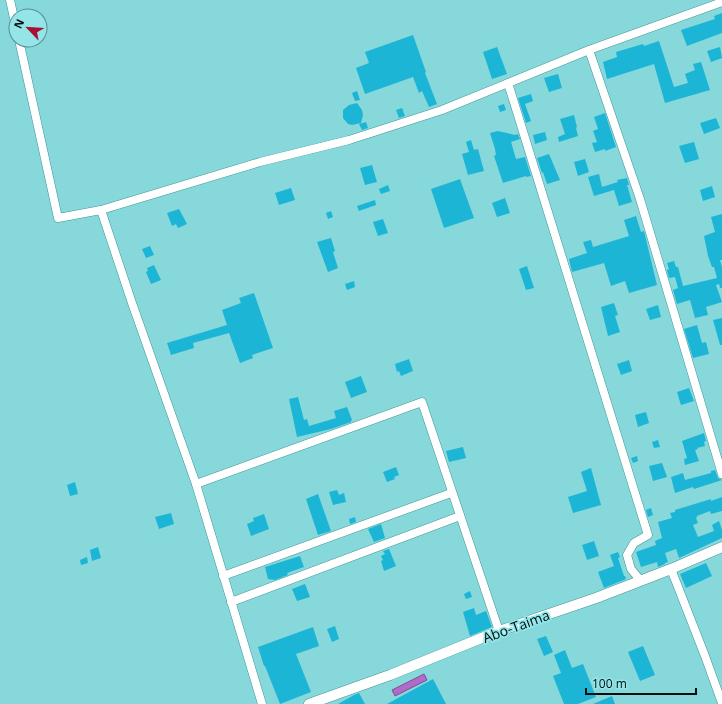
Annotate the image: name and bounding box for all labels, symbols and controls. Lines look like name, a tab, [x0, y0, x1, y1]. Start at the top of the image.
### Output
north arrow	[8, 8, 48, 48]
text: N	[10, 16, 27, 31]
street label: Abo-Taima	[480, 605, 552, 647]
scale bar	[586, 670, 696, 696]
text: 100 m	[592, 675, 627, 692]

